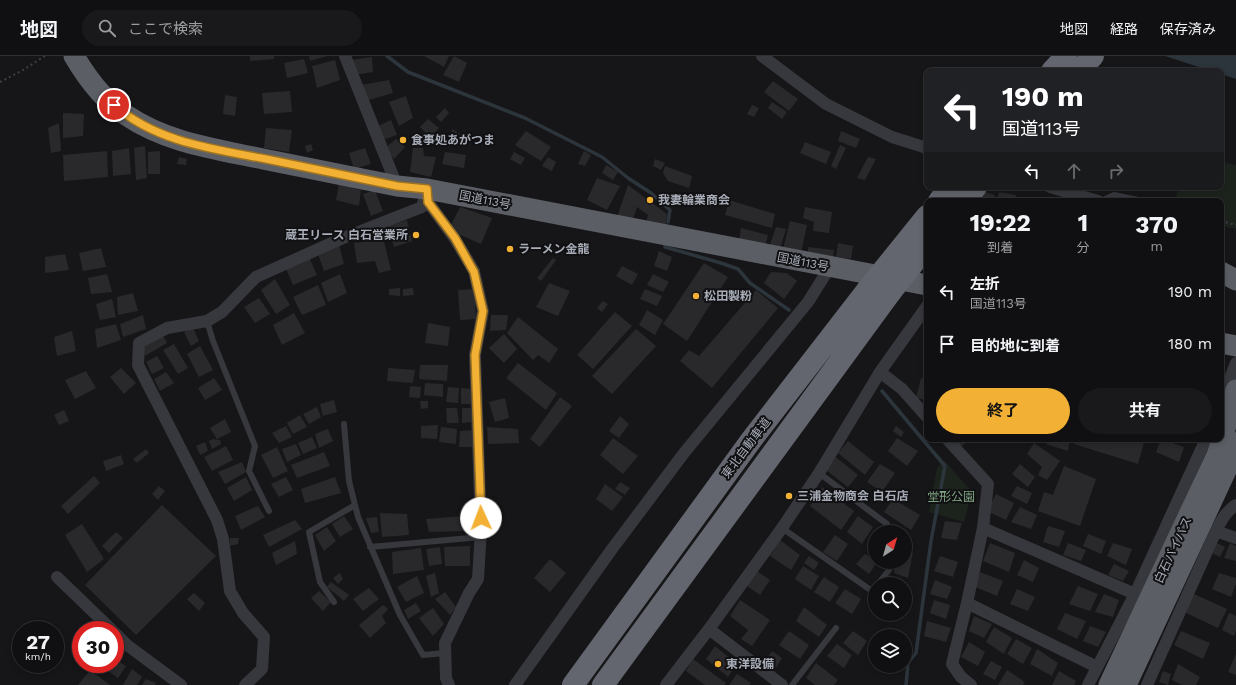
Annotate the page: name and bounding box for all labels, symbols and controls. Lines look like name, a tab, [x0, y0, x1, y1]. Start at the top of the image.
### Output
search box	[82, 10, 362, 46]
icon: search	[96, 17, 118, 39]
text: 地図	[20, 18, 58, 41]
text: ここで検索	[128, 20, 203, 38]
text: 地図	[1060, 21, 1088, 37]
text: 経路	[1110, 21, 1138, 37]
text: 保存済み	[1160, 21, 1216, 37]
text: 190 m	[1002, 80, 1084, 113]
icon: left	[936, 84, 988, 136]
pin	[97, 88, 131, 122]
icon: arrive	[103, 94, 125, 116]
text: 国道113号	[1002, 118, 1081, 139]
place label: 食事処あがつま	[411, 133, 495, 147]
marker: 食事処あがつま	[398, 135, 408, 145]
icon: left	[1021, 160, 1043, 182]
icon: ahead	[1063, 160, 1085, 182]
icon: right	[1105, 160, 1127, 182]
street label: 国道113号	[458, 188, 512, 212]
place label: 我妻輪業商会	[658, 193, 730, 207]
marker: 我妻輪業商会	[645, 195, 655, 205]
text: 19:22	[970, 209, 1031, 237]
text: 1	[1078, 209, 1088, 237]
text: 370	[1135, 211, 1178, 239]
place label: 蔵王リース 白石営業所	[285, 228, 408, 242]
marker: 蔵王リース 白石営業所	[411, 230, 421, 240]
text: m	[1151, 239, 1163, 254]
text: 到着	[987, 240, 1013, 255]
text: 分	[1076, 240, 1090, 255]
place label: ラーメン金龍	[518, 242, 590, 256]
marker: ラーメン金龍	[505, 244, 515, 254]
street label: 国道113号	[776, 250, 830, 274]
text: 左折	[970, 275, 1000, 293]
icon: left	[936, 281, 958, 303]
text: 190 m	[1168, 283, 1212, 301]
place label: 松田製粉	[704, 289, 752, 303]
marker: 松田製粉	[691, 291, 701, 301]
text: 国道113号	[970, 296, 1027, 311]
icon: arrive	[936, 333, 958, 355]
text: 180 m	[1168, 335, 1212, 353]
text: 目的地に到着	[970, 337, 1060, 355]
button: 終了	[936, 388, 1070, 434]
button: 共有	[1078, 388, 1212, 434]
street label: 東北自動車道	[719, 415, 773, 481]
place label: 三浦金物商会 白石店	[797, 489, 908, 503]
park label: 堂形公園	[927, 490, 975, 504]
marker: 三浦金物商会 白石店	[784, 491, 794, 501]
position arrow	[460, 497, 502, 539]
street label: 白石バイパス	[1151, 515, 1195, 585]
north arrow	[868, 525, 912, 569]
map controls	[868, 525, 912, 673]
button: search	[868, 577, 912, 621]
speed limit sign: 30	[72, 621, 124, 673]
button: layers	[868, 629, 912, 673]
text: 27	[26, 630, 50, 654]
text: km/h	[25, 651, 51, 662]
place label: 東洋設備	[726, 657, 774, 671]
marker: 東洋設備	[713, 659, 723, 669]

